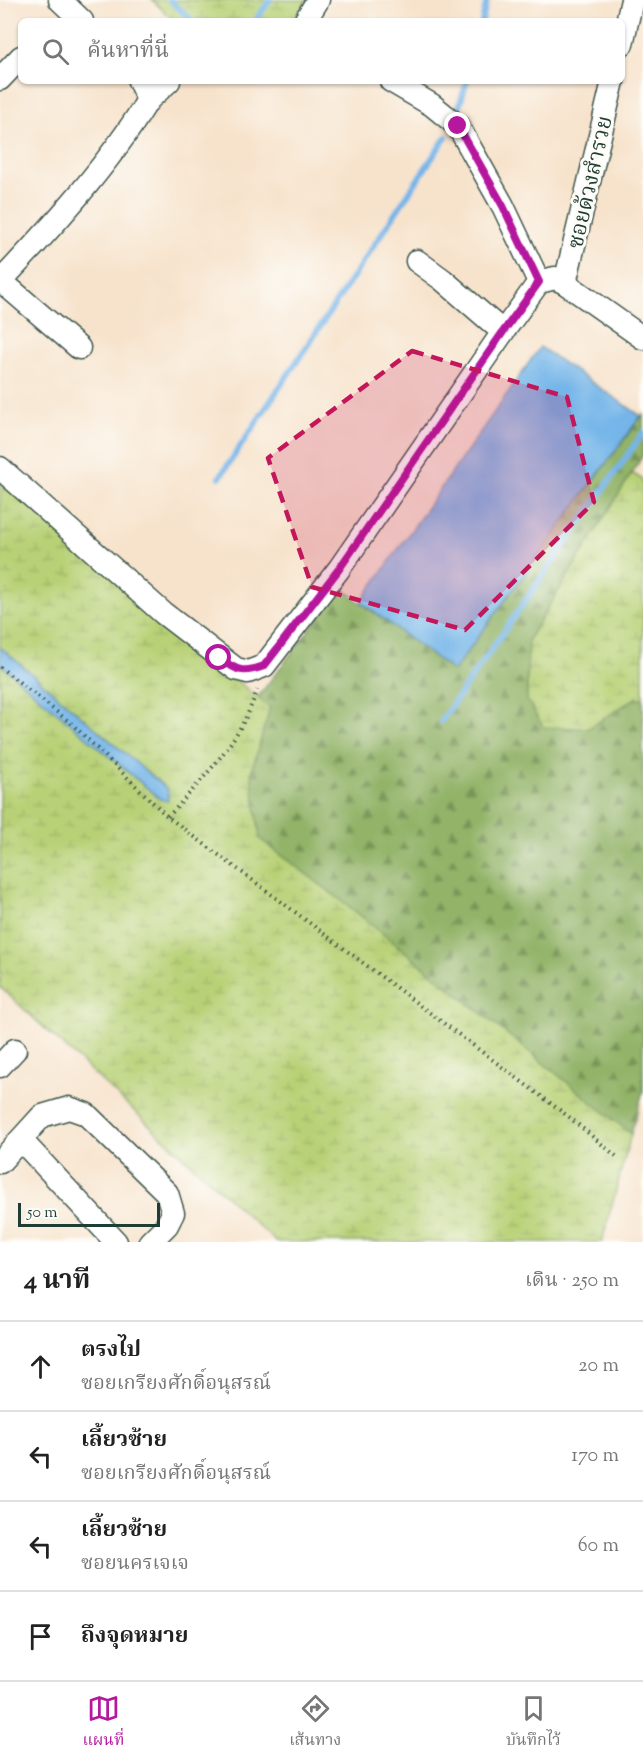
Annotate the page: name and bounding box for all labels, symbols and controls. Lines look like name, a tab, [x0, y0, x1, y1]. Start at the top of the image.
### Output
search box	[18, 18, 625, 84]
icon: search	[39, 35, 72, 68]
text: ค้นหาที่นี่	[87, 36, 169, 68]
route end	[444, 112, 470, 138]
street label: ซอยด้วงสำรวย	[561, 113, 623, 252]
route start	[205, 644, 231, 670]
scale bar	[18, 1200, 160, 1228]
text: 50 m	[27, 1202, 58, 1225]
text: 4 นาที	[24, 1263, 90, 1300]
text: เดิน · 250 m	[525, 1267, 619, 1296]
text: ตรงไป	[81, 1335, 141, 1367]
icon: ahead	[24, 1350, 57, 1383]
text: 20 m	[578, 1352, 619, 1381]
text: ซอยเกรียงศักดิ์อนุสรณ์	[81, 1370, 271, 1399]
text: เลี้ยวซ้าย	[81, 1425, 167, 1457]
icon: left	[24, 1440, 57, 1473]
text: 170 m	[571, 1442, 619, 1471]
text: ซอยเกรียงศักดิ์อนุสรณ์	[81, 1460, 271, 1489]
text: เลี้ยวซ้าย	[81, 1515, 167, 1547]
icon: left	[24, 1530, 57, 1563]
text: 60 m	[578, 1532, 619, 1561]
text: ซอยนครเจเจ	[81, 1550, 189, 1579]
icon: arrive	[24, 1620, 57, 1653]
text: ถึงจุดหมาย	[81, 1621, 188, 1653]
tab: แผนที่	[82, 1692, 124, 1754]
tab: เส้นทาง	[289, 1692, 341, 1754]
tab: บันทึกไว้	[506, 1692, 561, 1754]

